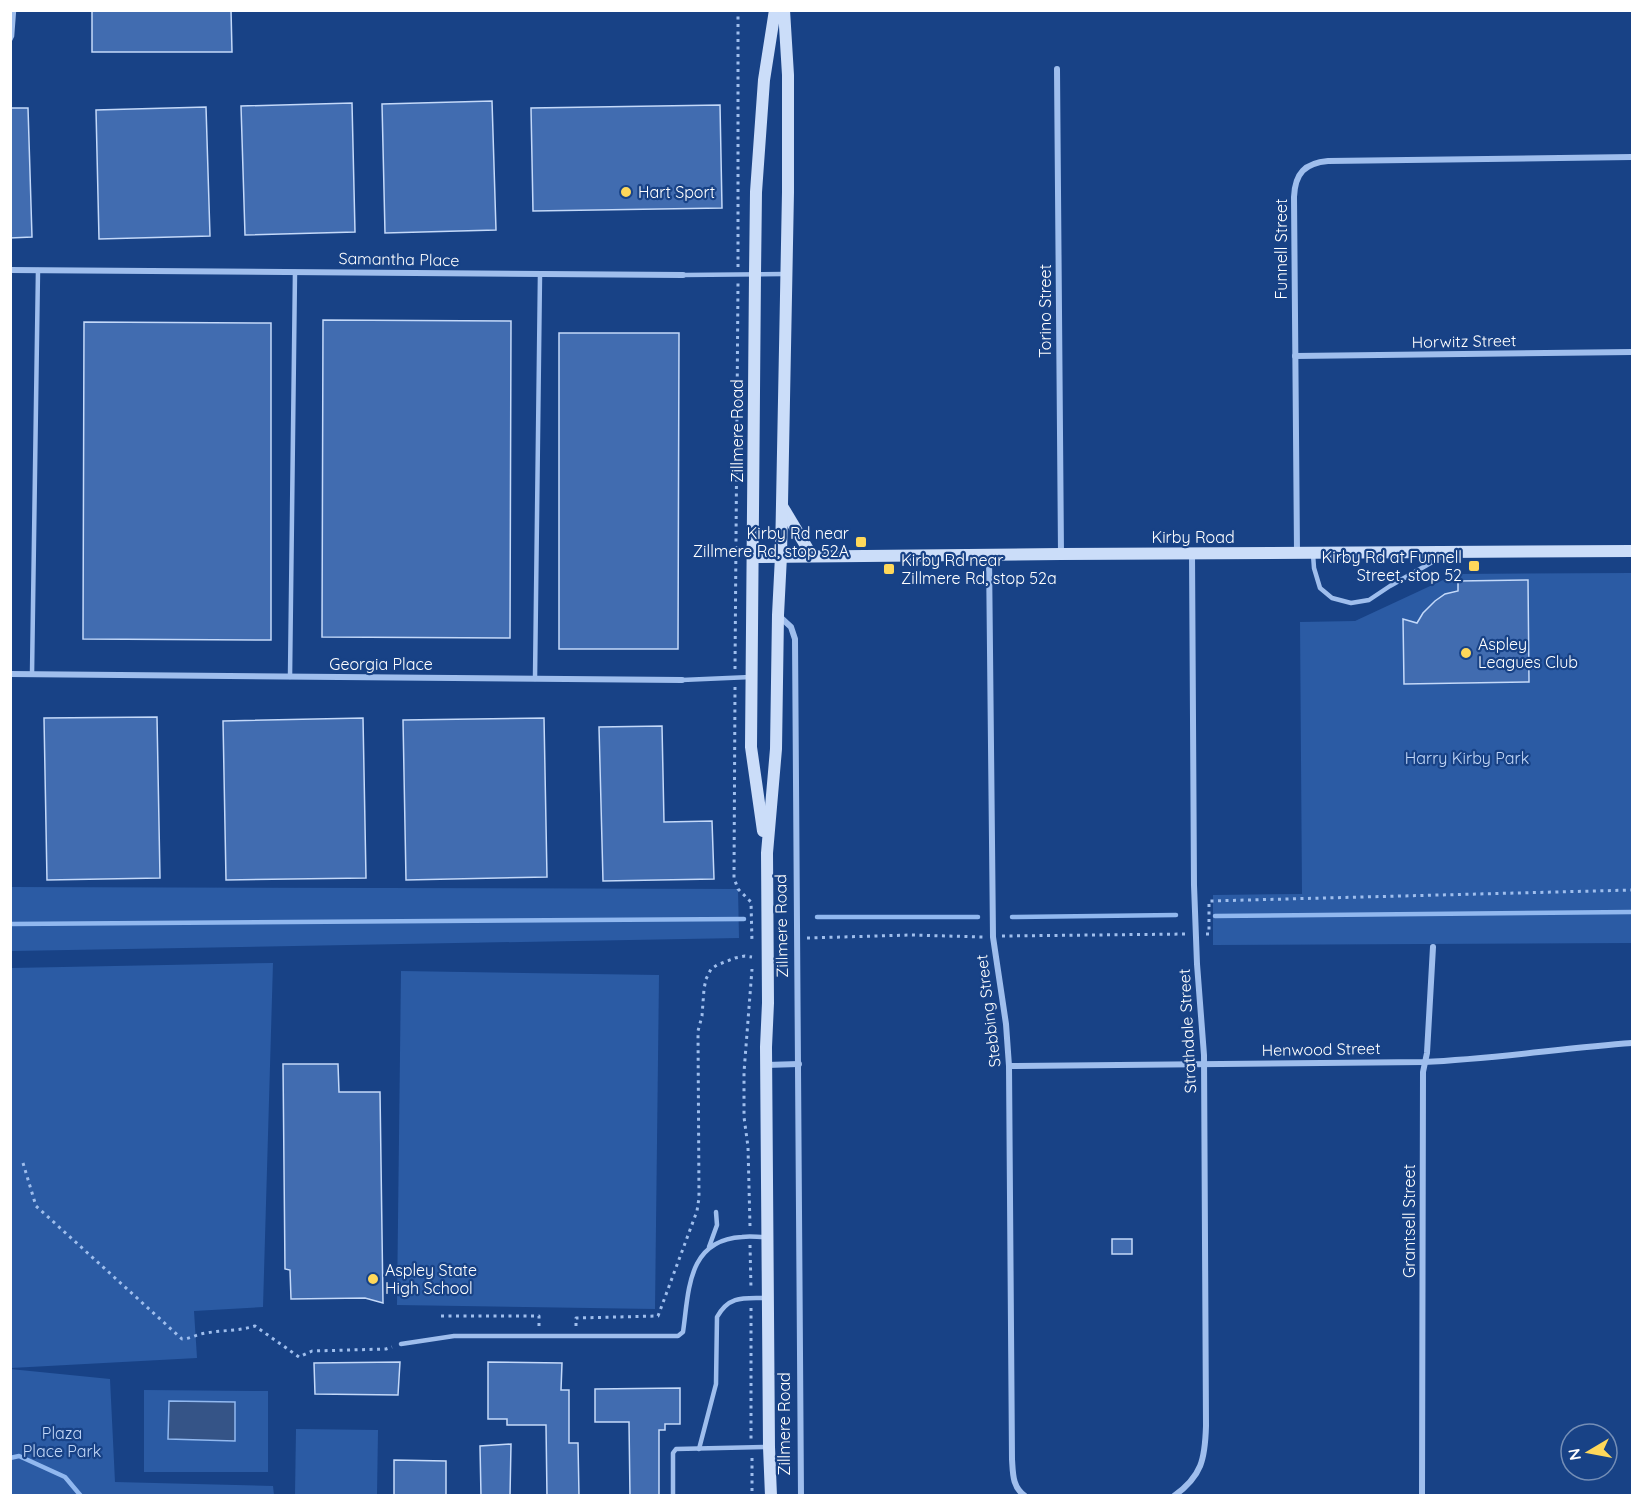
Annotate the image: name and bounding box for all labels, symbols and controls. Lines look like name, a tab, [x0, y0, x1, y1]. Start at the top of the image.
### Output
place label: Hart Sport	[638, 182, 715, 202]
marker: Hart Sport	[619, 185, 633, 199]
street label: Funnell Street	[1271, 199, 1291, 299]
street label: Samantha Place	[338, 248, 460, 270]
street label: Torino Street	[1035, 264, 1055, 358]
street label: Horwitz Street	[1411, 330, 1517, 352]
street label: Zillmere Road	[727, 379, 747, 483]
place label: Kirby Rd near Zillmere Rd, stop 52A	[693, 523, 849, 561]
street label: Kirby Road	[1151, 527, 1235, 547]
marker: Kirby Rd near Zillmere Rd, stop 52A	[854, 535, 868, 549]
place label: Kirby Rd at Funnell Street, stop 52	[1321, 547, 1462, 585]
place label: Kirby Rd near Zillmere Rd, stop 52a	[901, 550, 1057, 588]
marker: Kirby Rd at Funnell Street, stop 52	[1467, 559, 1481, 573]
marker: Kirby Rd near Zillmere Rd, stop 52a	[882, 562, 896, 576]
place label: Aspley Leagues Club	[1478, 634, 1578, 672]
marker: Aspley Leagues Club	[1459, 646, 1473, 660]
street label: Georgia Place	[329, 654, 433, 674]
park label: Harry Kirby Park	[1405, 748, 1529, 768]
street label: Zillmere Road	[770, 874, 792, 978]
street label: Stebbing Street	[971, 953, 1005, 1069]
street label: Strathdale Street	[1174, 968, 1200, 1094]
street label: Henwood Street	[1261, 1038, 1381, 1060]
street label: Grantsell Street	[1399, 1164, 1419, 1278]
place label: Aspley State High School	[385, 1260, 477, 1298]
marker: Aspley State High School	[366, 1272, 380, 1286]
street label: Zillmere Road	[774, 1372, 794, 1476]
north arrow	[1559, 1422, 1619, 1482]
park label: Plaza Place Park	[23, 1423, 101, 1461]
text: N	[1563, 1447, 1585, 1462]

